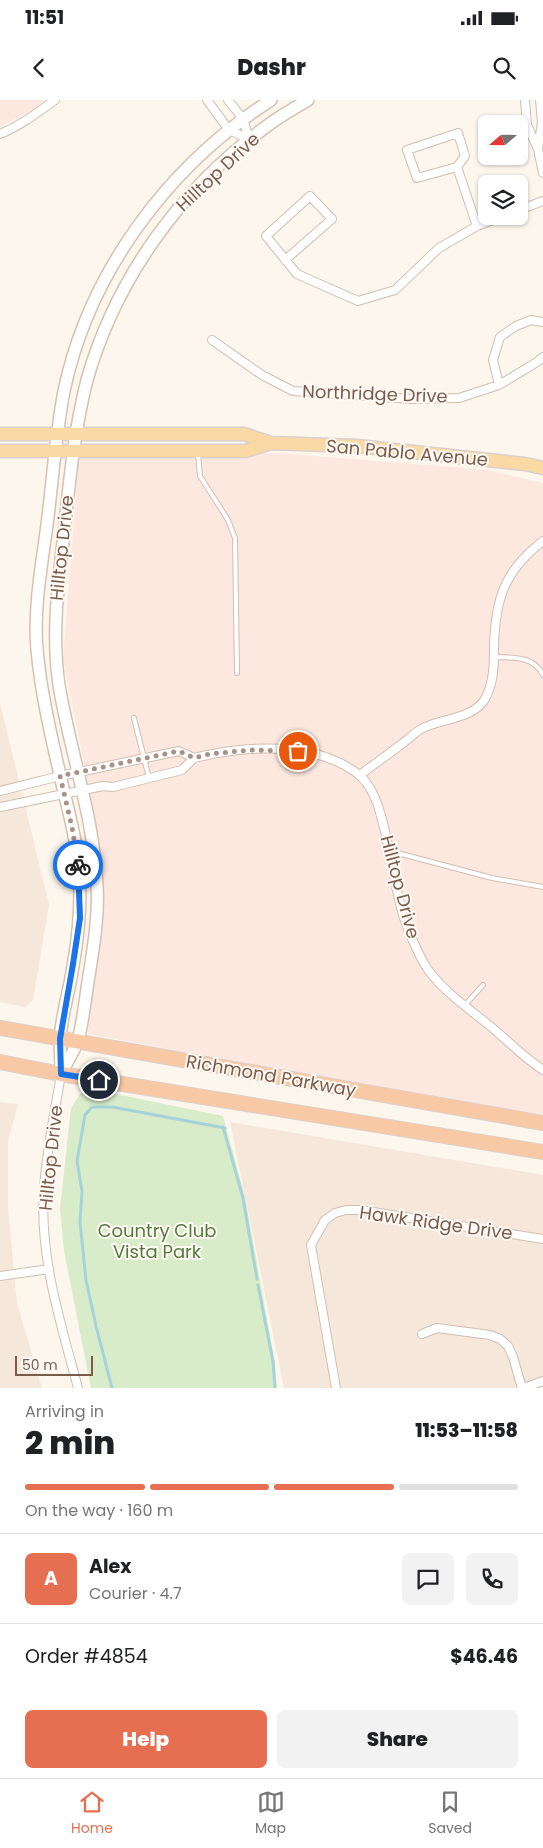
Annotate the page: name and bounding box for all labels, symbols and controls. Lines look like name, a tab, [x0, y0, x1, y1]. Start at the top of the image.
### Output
text: 11:51	[25, 4, 64, 31]
text: Dashr	[237, 52, 306, 83]
icon: back	[25, 54, 53, 82]
icon: search	[490, 54, 518, 82]
north arrow	[478, 115, 528, 165]
map controls	[478, 115, 528, 225]
street label: Hilltop Drive	[170, 126, 265, 217]
button: layers	[478, 175, 528, 225]
street label: Northridge Drive	[302, 378, 448, 409]
street label: San Pablo Avenue	[325, 433, 489, 472]
street label: Hilltop Drive	[44, 494, 79, 602]
pin	[277, 730, 319, 772]
icon: bag	[284, 737, 312, 765]
street label: Hilltop Drive	[375, 832, 426, 941]
courier	[53, 840, 103, 890]
icon: bike	[64, 851, 92, 879]
street label: Richmond Parkway	[184, 1048, 358, 1103]
pin	[78, 1059, 120, 1101]
icon: home	[85, 1066, 113, 1094]
street label: Hilltop Drive	[33, 1104, 68, 1212]
street label: Hawk Ridge Drive	[358, 1199, 514, 1246]
park label: Country Club Vista Park	[98, 1218, 216, 1264]
scale bar	[15, 1353, 92, 1376]
text: 50 m	[22, 1355, 58, 1375]
text: Arriving in	[25, 1400, 104, 1423]
text: 11:53–11:58	[415, 1417, 518, 1444]
text: 2 min	[25, 1420, 115, 1465]
text: On the way · 160 m	[25, 1499, 173, 1522]
text: Alex	[89, 1553, 131, 1580]
button: chat	[402, 1553, 454, 1605]
button: phone	[466, 1553, 518, 1605]
text: A	[44, 1565, 58, 1592]
text: Courier · 4.7	[89, 1582, 182, 1605]
text: Order #4854	[25, 1643, 148, 1670]
text: $46.46	[450, 1643, 518, 1670]
button: Help	[25, 1710, 267, 1768]
button: Share	[277, 1710, 518, 1768]
tab: Home	[71, 1788, 113, 1839]
tab: Map	[255, 1788, 286, 1839]
tab: Saved	[428, 1788, 472, 1839]

